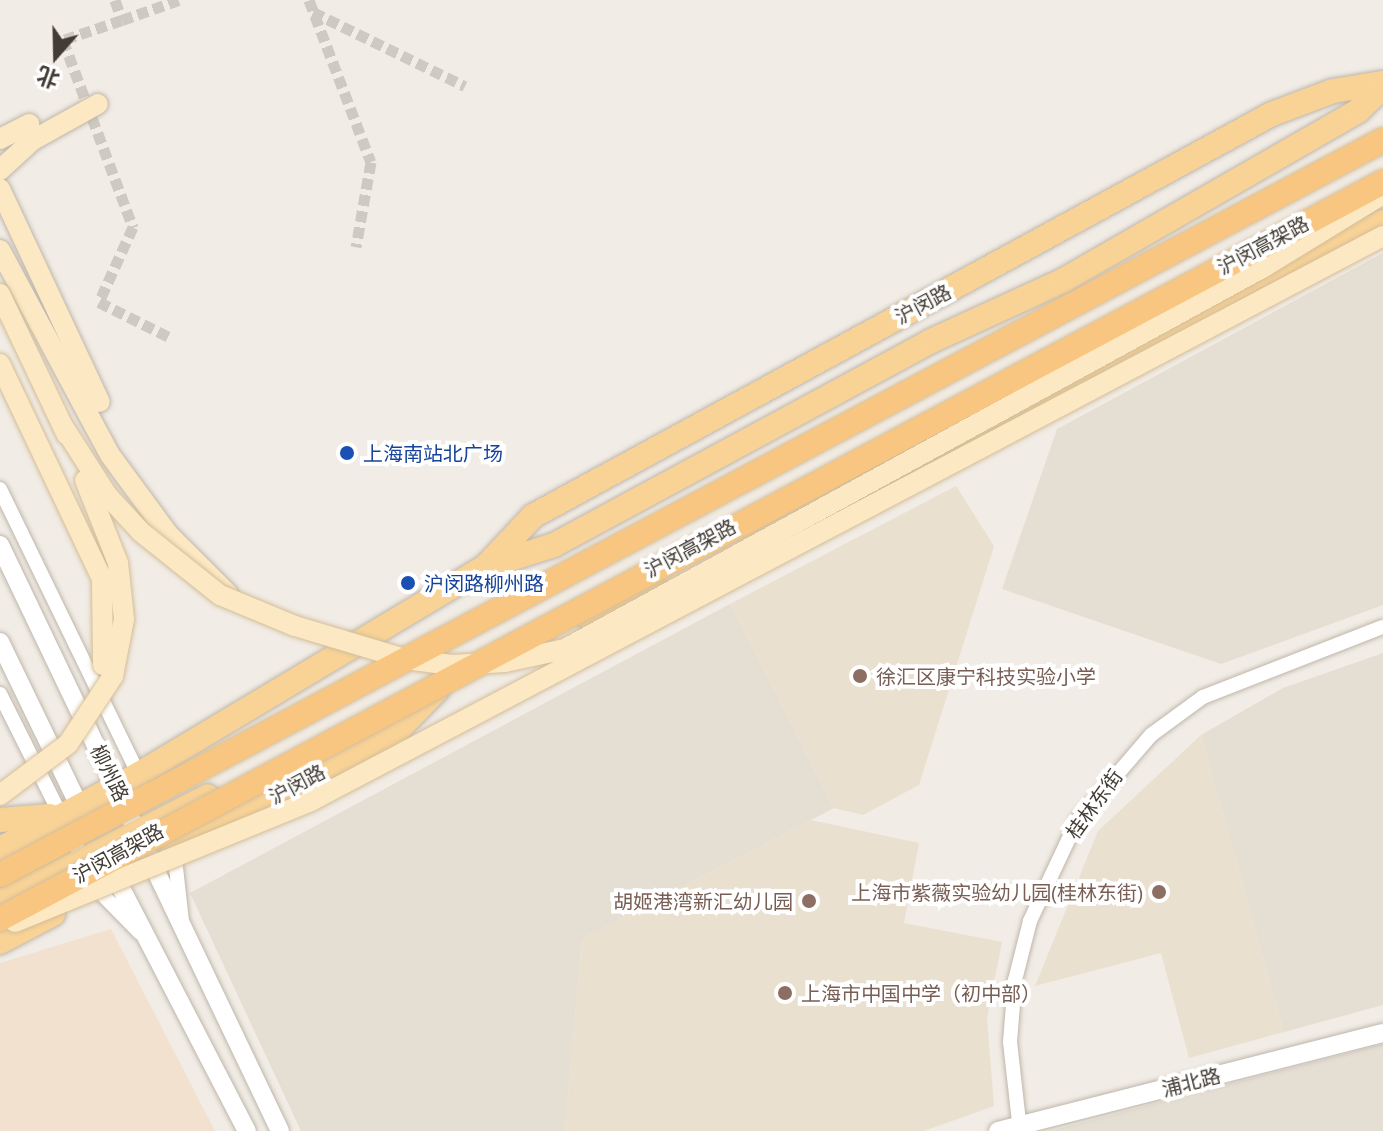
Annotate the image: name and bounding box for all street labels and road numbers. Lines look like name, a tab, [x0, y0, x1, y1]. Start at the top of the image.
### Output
street label: 沪闵高架路	[1213, 211, 1313, 279]
street label: 沪闵路	[891, 279, 955, 329]
street label: 沪闵高架路	[640, 514, 740, 582]
street label: 柳州路	[86, 741, 134, 805]
street label: 沪闵路	[265, 759, 329, 809]
street label: 桂林东街	[1061, 765, 1127, 843]
street label: 沪闵高架路	[68, 818, 168, 888]
street label: 浦北路	[1159, 1063, 1223, 1101]

